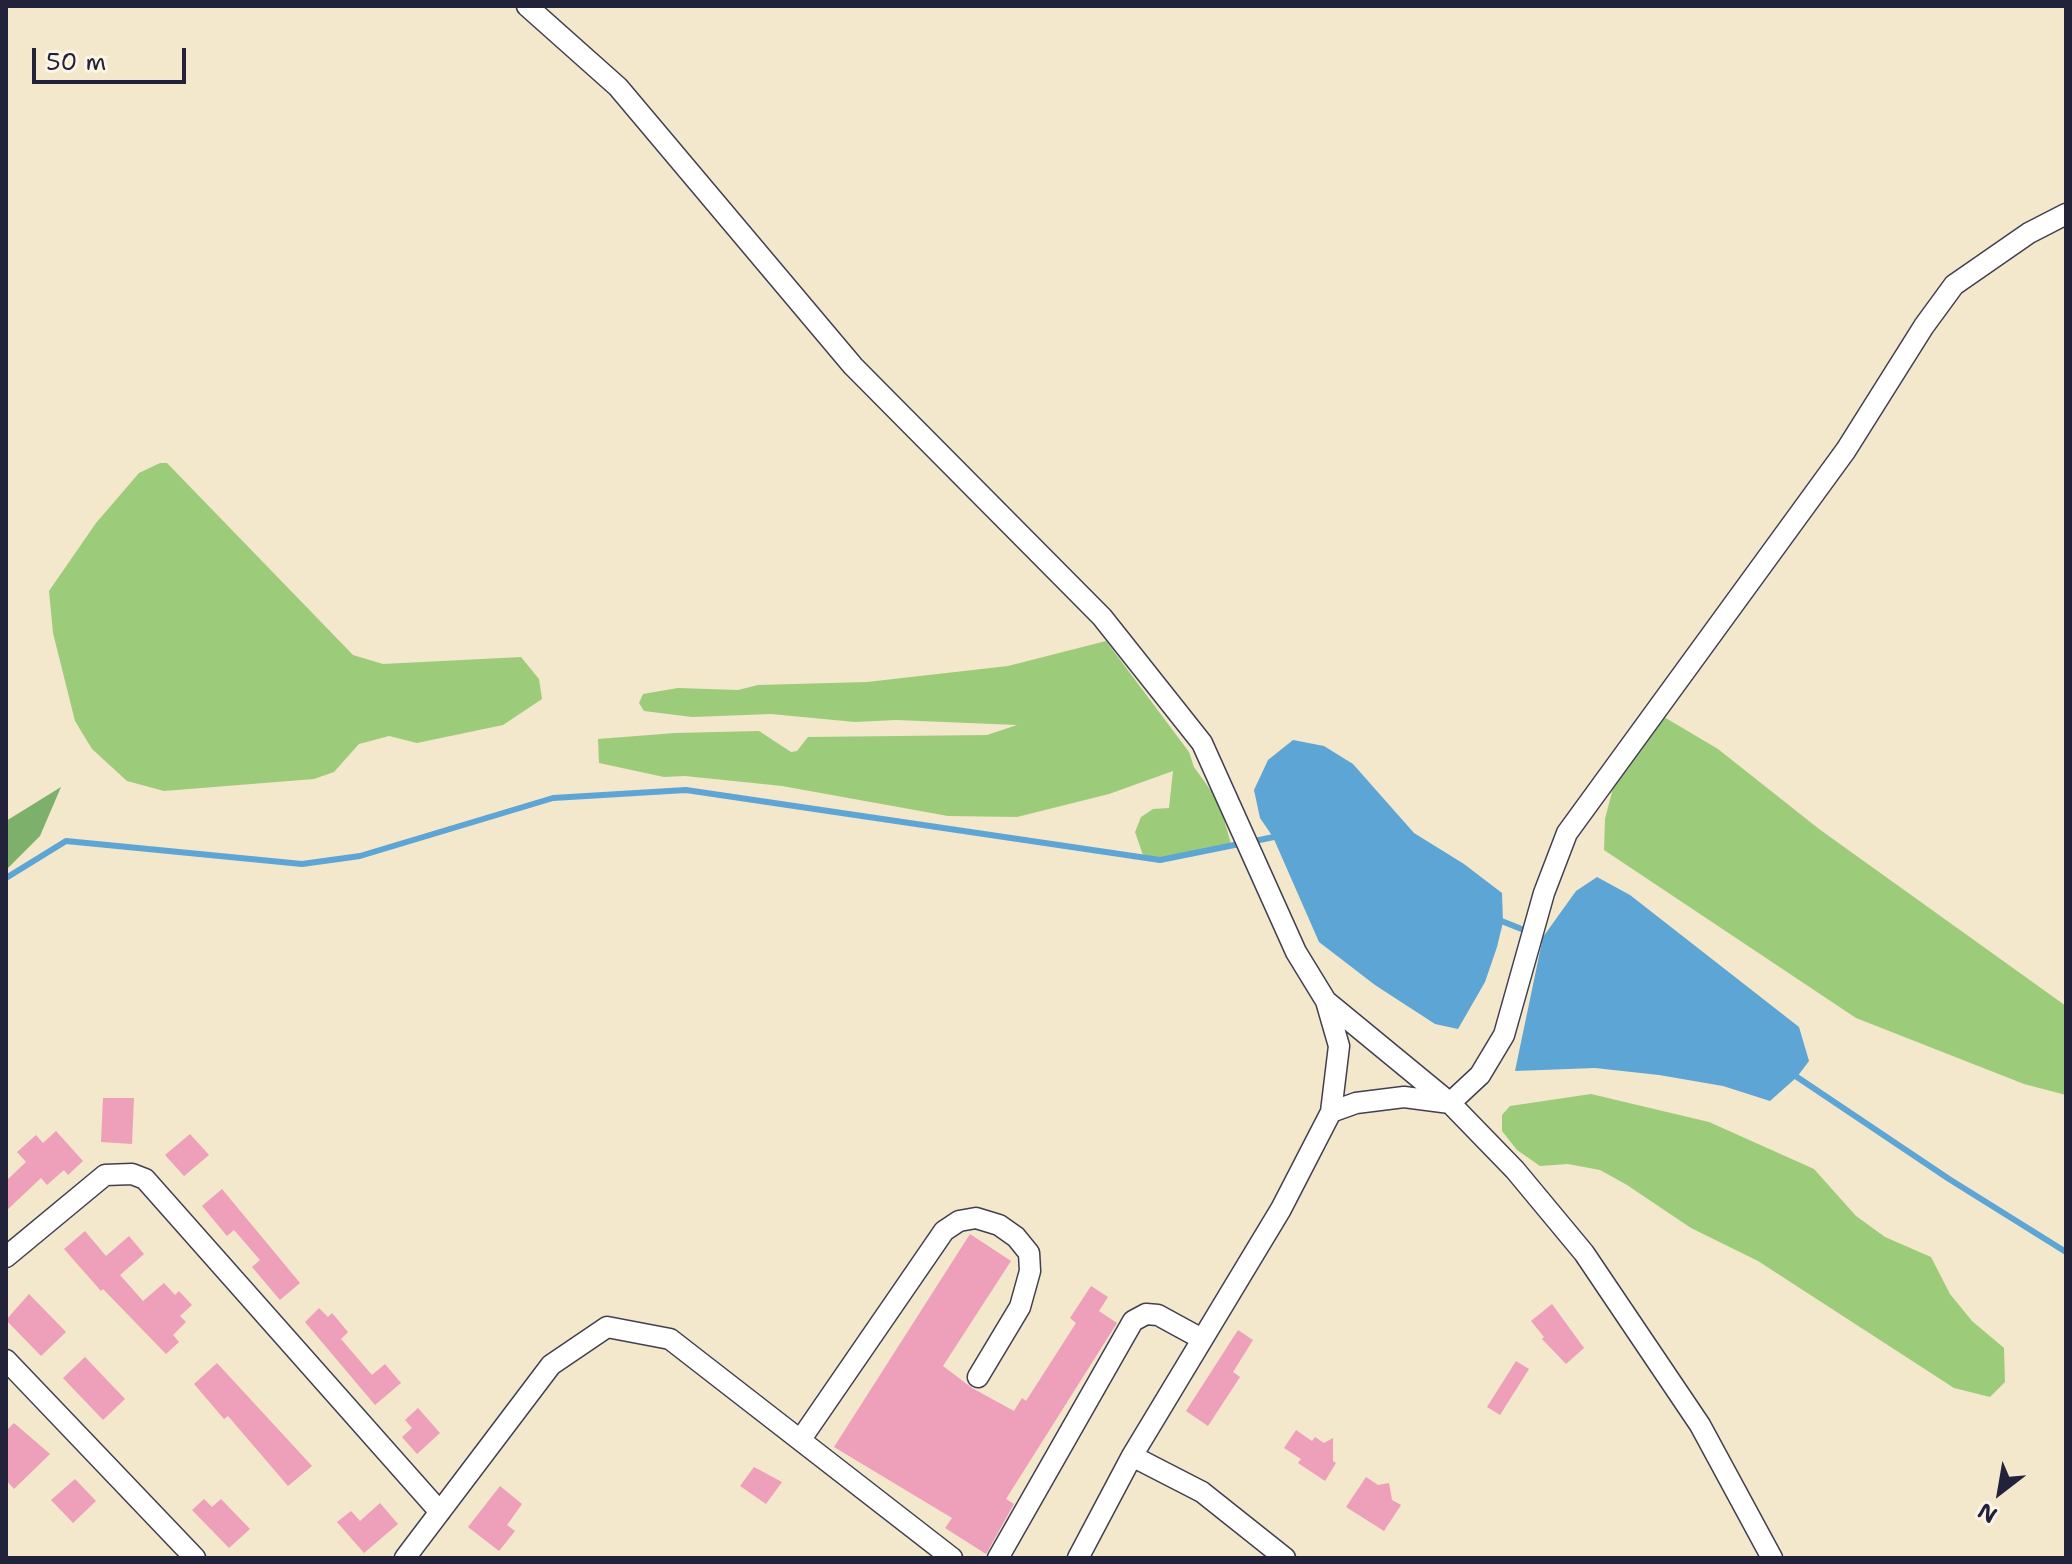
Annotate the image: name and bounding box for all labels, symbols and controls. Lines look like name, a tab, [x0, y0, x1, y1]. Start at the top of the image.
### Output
scale bar	[36, 32, 190, 82]
text: 50 m	[46, 46, 106, 78]
north arrow	[1960, 1452, 2040, 1532]
text: N	[1972, 1496, 2002, 1530]

